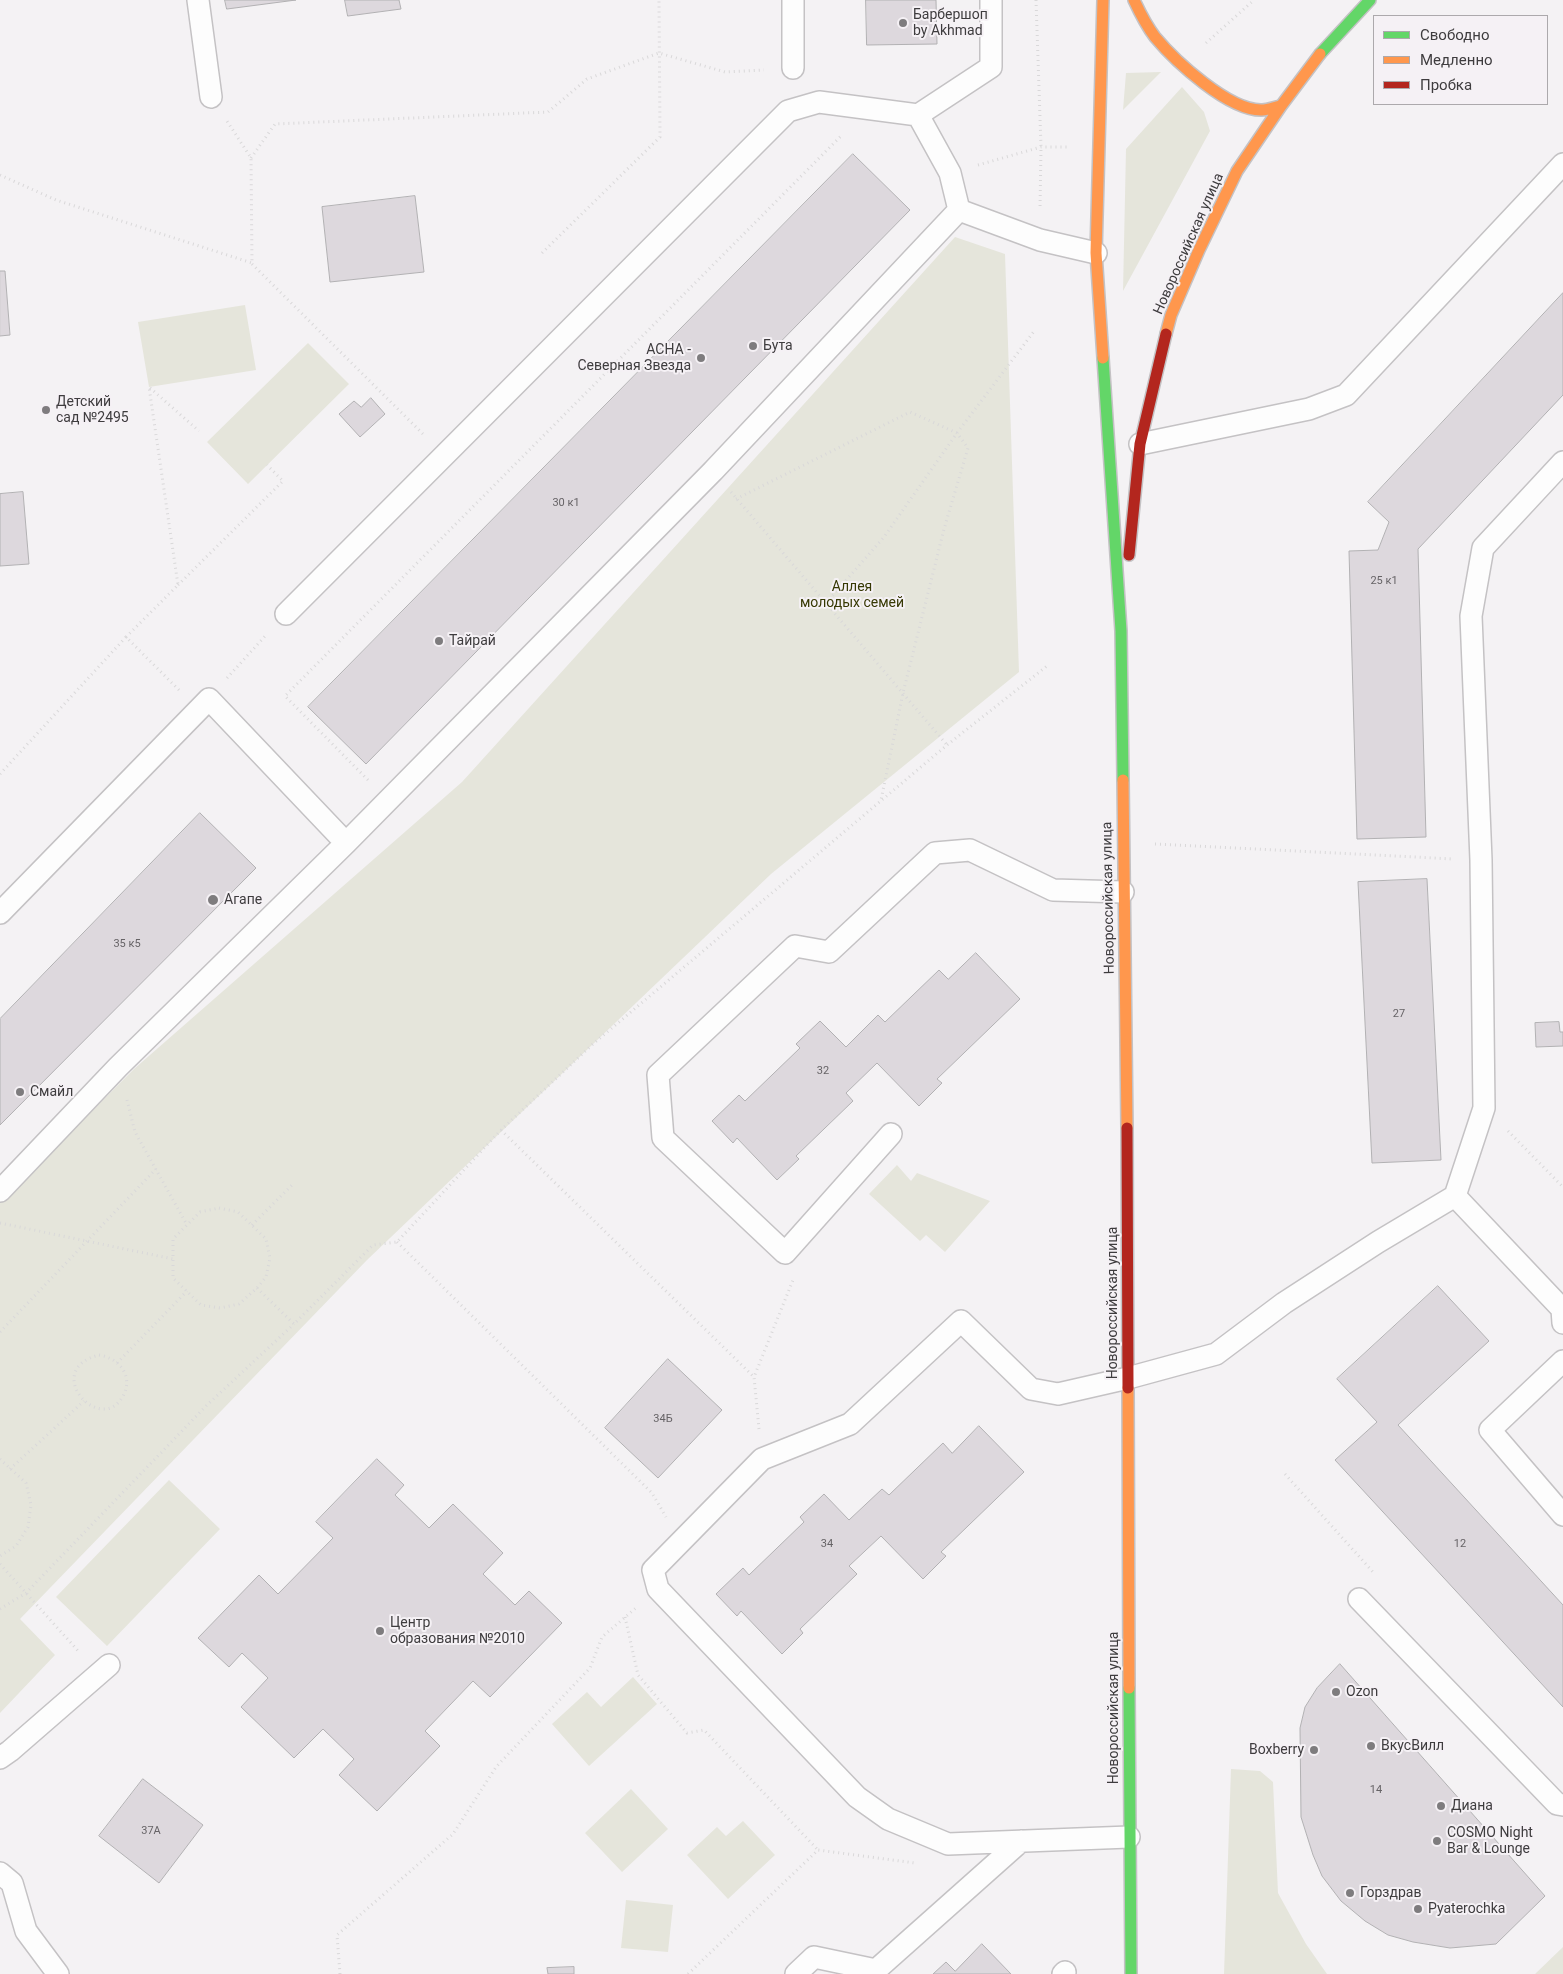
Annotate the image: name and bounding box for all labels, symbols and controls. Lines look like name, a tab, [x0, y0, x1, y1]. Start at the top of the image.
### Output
place label: Барбершоп by Akhmad	[913, 7, 988, 40]
legend	[1373, 15, 1548, 105]
marker: Барбершоп by Akhmad	[897, 17, 909, 29]
text: Свободно	[1420, 26, 1489, 44]
text: Медленно	[1420, 51, 1493, 69]
text: Пробка	[1420, 76, 1472, 94]
street label: Новороссийская улица	[1150, 171, 1228, 317]
place label: Бута	[763, 338, 793, 354]
marker: Бута	[747, 340, 759, 352]
place label: АСНА - Северная Звезда	[577, 342, 691, 374]
marker: АСНА - Северная Звезда	[695, 352, 707, 364]
place label: Детский сад №2495	[56, 394, 129, 427]
marker: Детский сад №2495	[40, 404, 52, 416]
house number: 30 к1	[552, 496, 580, 510]
house number: 25 к1	[1370, 574, 1398, 588]
park label: Аллея молодых семей	[800, 579, 904, 612]
place label: Тайрай	[449, 633, 496, 649]
marker: Тайрай	[433, 635, 445, 647]
street label: Новороссийская улица	[1099, 822, 1119, 974]
place label: Агапе	[224, 892, 262, 908]
marker: Агапе	[206, 893, 220, 907]
house number: 35 к5	[113, 937, 141, 951]
house number: 27	[1393, 1007, 1405, 1021]
house number: 32	[817, 1064, 829, 1078]
place label: Смайл	[30, 1084, 73, 1100]
marker: Смайл	[14, 1086, 26, 1098]
street label: Новороссийская улица	[1105, 1227, 1121, 1379]
house number: 34Б	[653, 1412, 673, 1426]
house number: 34	[821, 1537, 833, 1551]
house number: 12	[1454, 1537, 1466, 1551]
place label: Центр образования №2010	[390, 1615, 525, 1648]
marker: Центр образования №2010	[374, 1625, 386, 1637]
street label: Новороссийская улица	[1106, 1632, 1122, 1784]
place label: Ozon	[1346, 1684, 1378, 1700]
marker: Ozon	[1330, 1686, 1342, 1698]
place label: ВкусВилл	[1381, 1738, 1444, 1754]
marker: ВкусВилл	[1365, 1740, 1377, 1752]
place label: Boxberry	[1249, 1742, 1304, 1758]
marker: Boxberry	[1308, 1744, 1320, 1756]
house number: 14	[1370, 1783, 1382, 1797]
place label: Диана	[1451, 1798, 1493, 1814]
marker: Диана	[1435, 1800, 1447, 1812]
house number: 37А	[141, 1824, 161, 1838]
place label: COSMO Night Bar & Lounge	[1447, 1825, 1533, 1858]
marker: COSMO Night Bar & Lounge	[1431, 1835, 1443, 1847]
place label: Горздрав	[1360, 1885, 1421, 1901]
marker: Горздрав	[1344, 1887, 1356, 1899]
place label: Pyaterochka	[1428, 1901, 1505, 1917]
marker: Pyaterochka	[1412, 1903, 1424, 1915]

